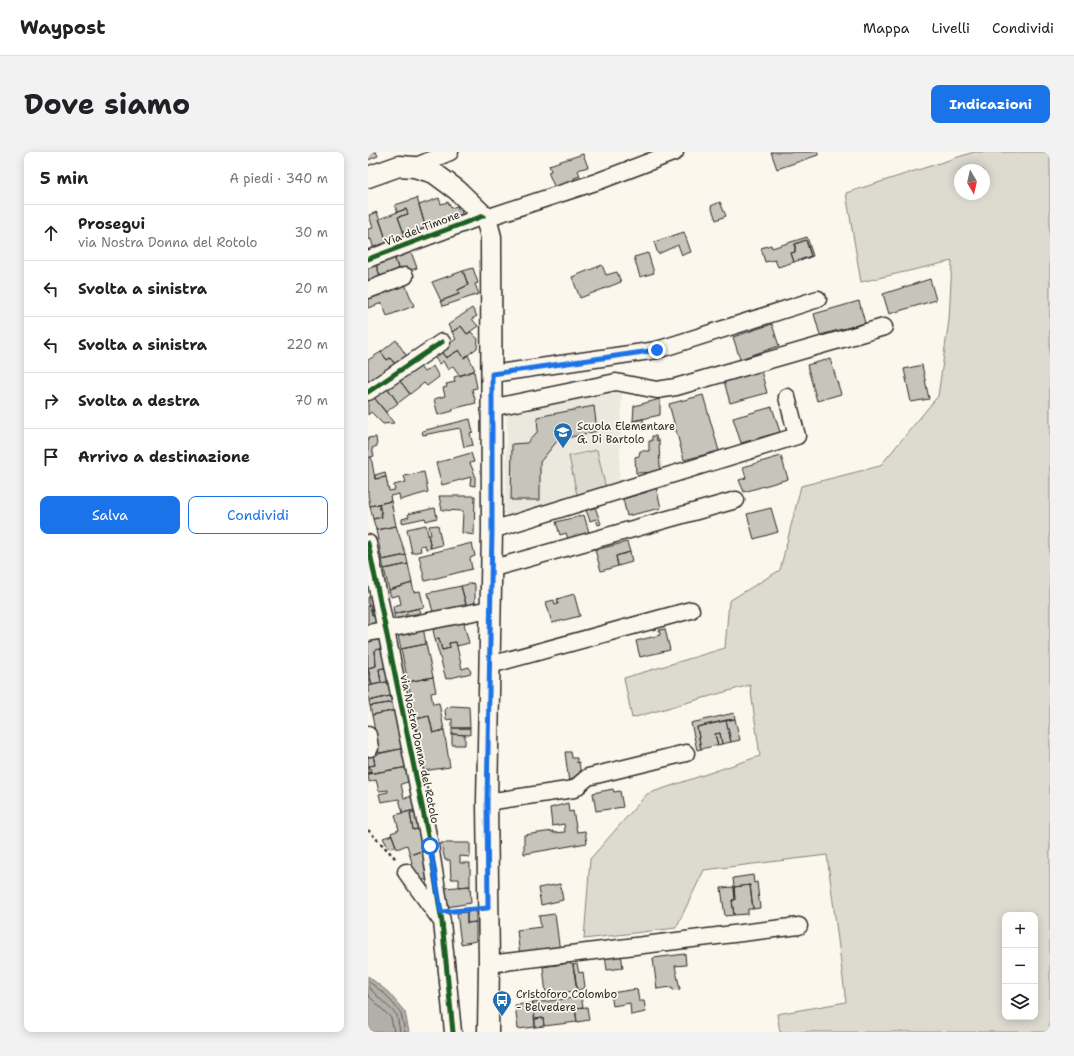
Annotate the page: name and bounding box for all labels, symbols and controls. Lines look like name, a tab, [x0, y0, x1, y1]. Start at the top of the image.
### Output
text: Waypost	[20, 15, 105, 40]
text: Mappa	[863, 19, 910, 37]
text: Livelli	[932, 19, 970, 37]
text: Condividi	[992, 19, 1054, 37]
text: Dove siamo	[24, 85, 190, 123]
button: Indicazioni	[931, 85, 1050, 123]
north arrow	[954, 164, 990, 200]
text: 5 min	[40, 167, 88, 189]
text: A piedi · 340 m	[230, 170, 328, 187]
street label: Via del Timone	[382, 207, 462, 250]
text: Prosegui	[78, 214, 145, 234]
icon: ahead	[40, 222, 62, 244]
text: 30 m	[294, 224, 328, 241]
text: via Nostra Donna del Rotolo	[78, 234, 258, 251]
icon: left	[40, 278, 62, 300]
text: Svolta a sinistra	[78, 279, 207, 299]
text: 20 m	[295, 280, 328, 297]
icon: left	[40, 334, 62, 356]
text: Svolta a sinistra	[78, 335, 207, 355]
text: 220 m	[286, 336, 328, 353]
route end	[648, 341, 666, 359]
icon: right	[40, 390, 62, 412]
text: Svolta a destra	[78, 391, 200, 411]
text: 70 m	[294, 392, 328, 409]
place label: Scuola Elementare G. Di Bartolo	[577, 419, 675, 447]
school or university icon: Scuola Elementare G. Di Bartolo	[552, 421, 574, 449]
icon: arrive	[40, 446, 62, 468]
text: Arrivo a destinazione	[78, 447, 250, 467]
button: Salva	[40, 496, 180, 534]
button: Condividi	[188, 496, 328, 534]
street label: via Nostra Donna del Rotolo	[396, 673, 443, 825]
route start	[421, 837, 439, 855]
map controls	[1002, 912, 1038, 1020]
button: +	[1002, 912, 1038, 948]
button: −	[1002, 948, 1038, 984]
button: layers	[1002, 984, 1038, 1020]
place label: Cristoforo Colombo - Belvedere	[516, 987, 617, 1015]
bus stop icon: Cristoforo Colombo - Belvedere	[491, 989, 513, 1017]

